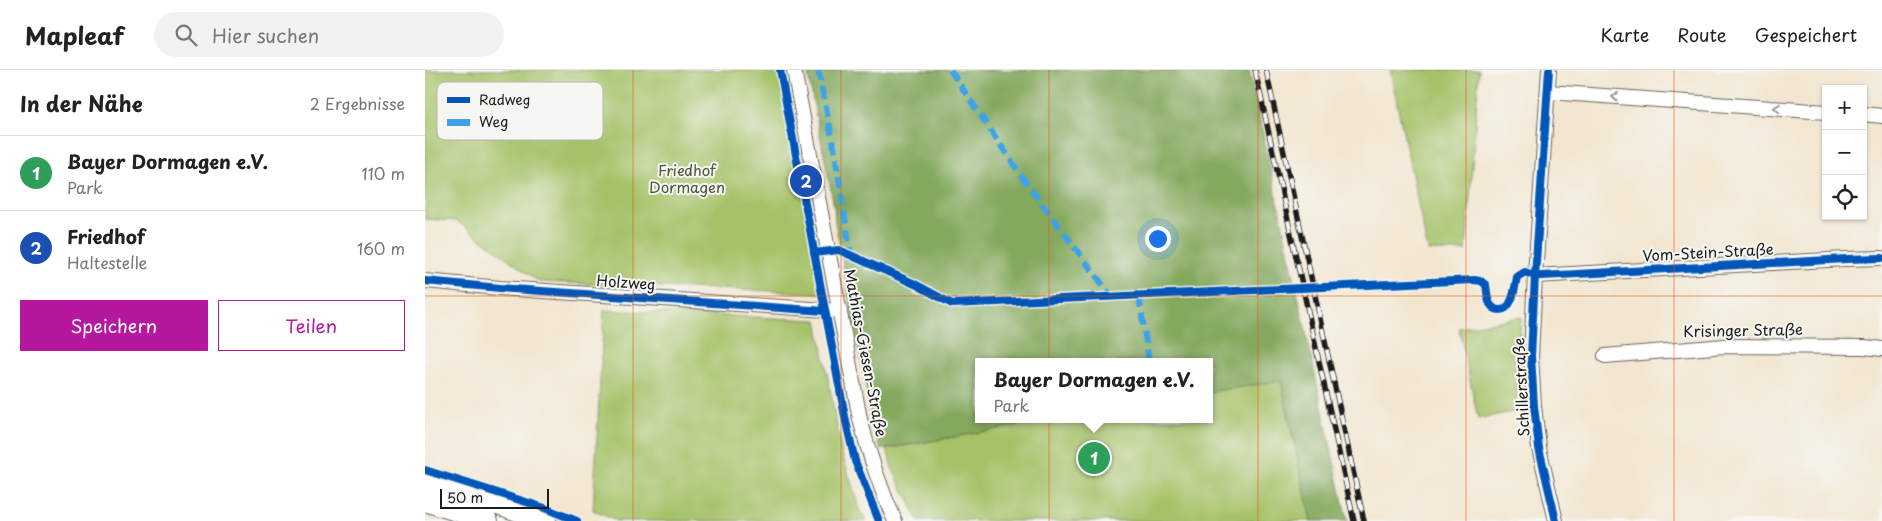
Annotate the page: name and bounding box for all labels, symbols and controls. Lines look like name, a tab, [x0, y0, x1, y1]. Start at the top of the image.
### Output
search box	[154, 12, 504, 57]
text: Mapleaf	[25, 17, 124, 53]
icon: search	[172, 21, 200, 49]
text: Hier suchen	[212, 21, 319, 49]
text: Karte	[1601, 21, 1649, 48]
text: Route	[1677, 21, 1727, 48]
text: Gespeichert	[1755, 21, 1857, 48]
legend	[437, 82, 603, 140]
map controls	[1822, 85, 1867, 220]
button: +	[1822, 85, 1867, 130]
text: In der Nähe	[20, 87, 142, 119]
text: Radweg	[479, 89, 531, 110]
text: 2 Ergebnisse	[310, 91, 405, 115]
one-way arrow	[1611, 91, 1619, 102]
one-way arrow	[1773, 103, 1781, 114]
text: Weg	[479, 111, 508, 132]
button: −	[1822, 130, 1867, 175]
text: Bayer Dormagen e.V.	[67, 147, 268, 175]
park label: Friedhof Dormagen	[649, 158, 725, 198]
text: 1	[32, 161, 40, 185]
text: 110 m	[362, 161, 405, 185]
pin: 2	[790, 162, 822, 200]
text: Park	[67, 175, 103, 199]
button: locate	[1822, 175, 1867, 220]
text: Friedhof	[67, 222, 145, 250]
your location	[1145, 226, 1171, 252]
text: 2	[30, 236, 42, 260]
text: 160 m	[357, 236, 405, 260]
street label: Vom-Stein-Straße	[1642, 237, 1774, 266]
text: Haltestelle	[67, 250, 147, 274]
street label: Mathias-Giesen-Straße	[839, 267, 894, 439]
street label: Holzweg	[596, 268, 657, 295]
button: Speichern	[20, 300, 208, 351]
button: Teilen	[218, 300, 405, 351]
street label: Krisinger Straße	[1683, 317, 1803, 342]
street label: Schillerstraße	[1506, 337, 1535, 437]
popup	[975, 358, 1213, 423]
text: Bayer Dormagen e.V.	[994, 365, 1194, 393]
text: Park	[994, 393, 1029, 417]
pin: 1	[1078, 439, 1110, 477]
scale bar	[440, 486, 549, 509]
text: 50 m	[447, 487, 483, 508]

